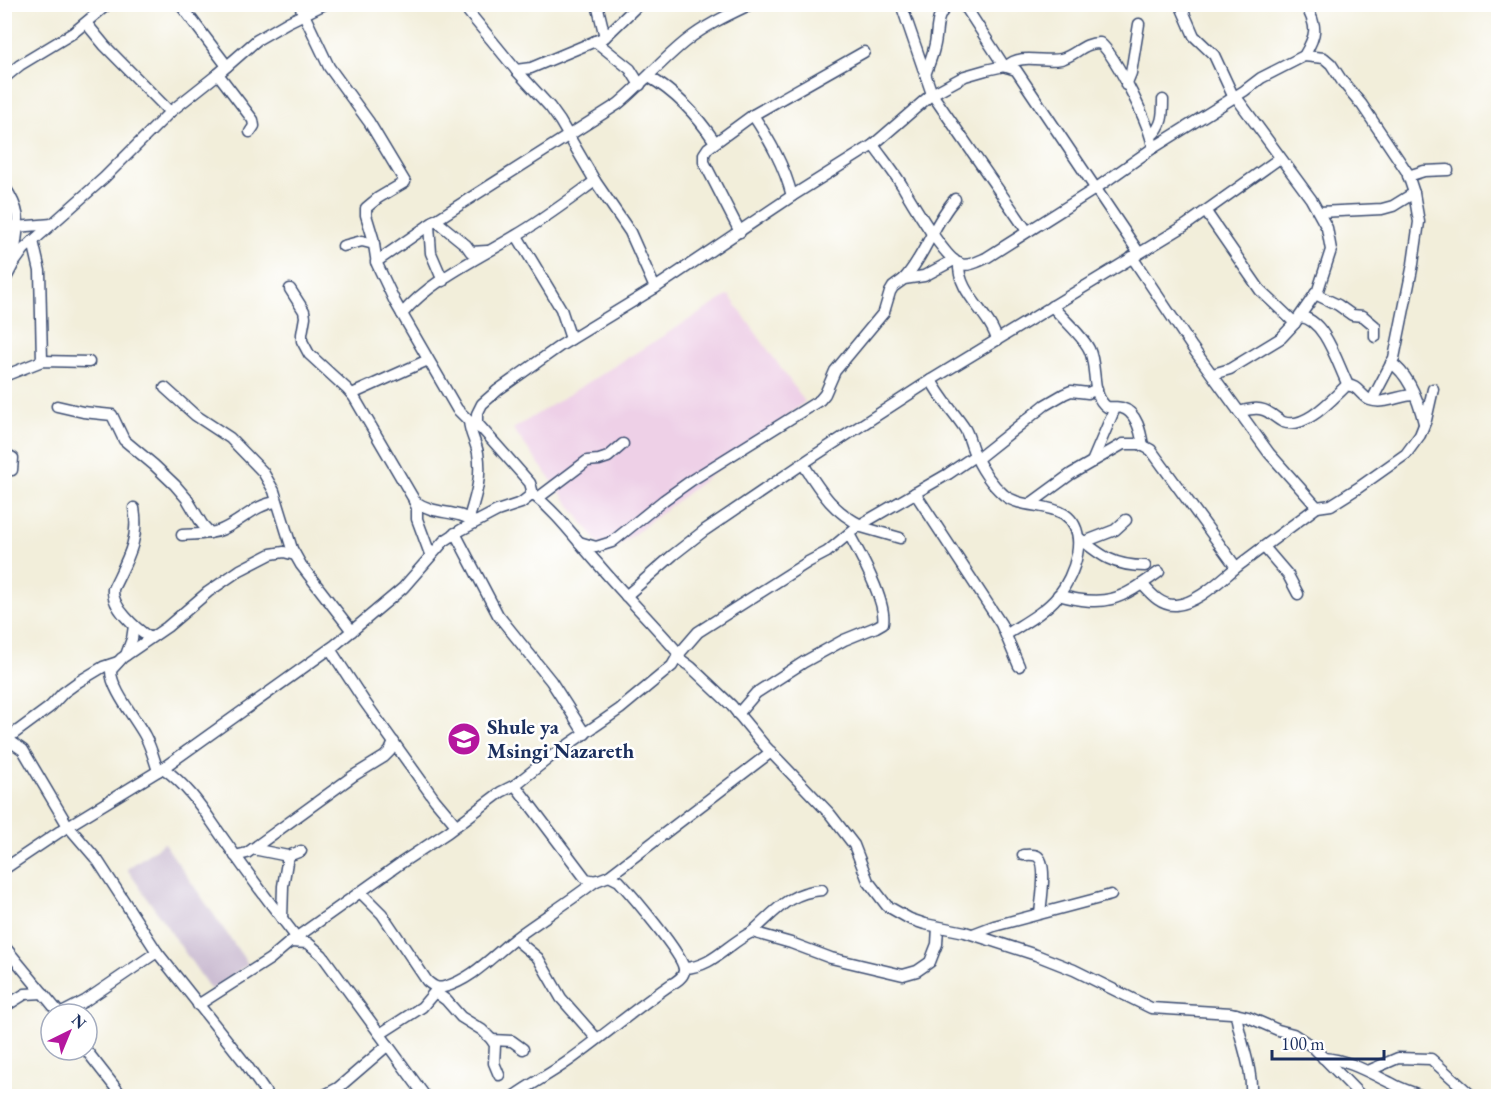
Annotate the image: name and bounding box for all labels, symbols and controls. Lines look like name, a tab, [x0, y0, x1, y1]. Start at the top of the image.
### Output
place label: Shule ya Msingi Nazareth	[487, 713, 634, 764]
school or university icon: Shule ya Msingi Nazareth	[446, 721, 482, 757]
north arrow	[39, 1002, 99, 1062]
text: N	[67, 1009, 91, 1034]
scale bar	[1272, 1023, 1384, 1061]
text: 100 m	[1281, 1032, 1325, 1055]

